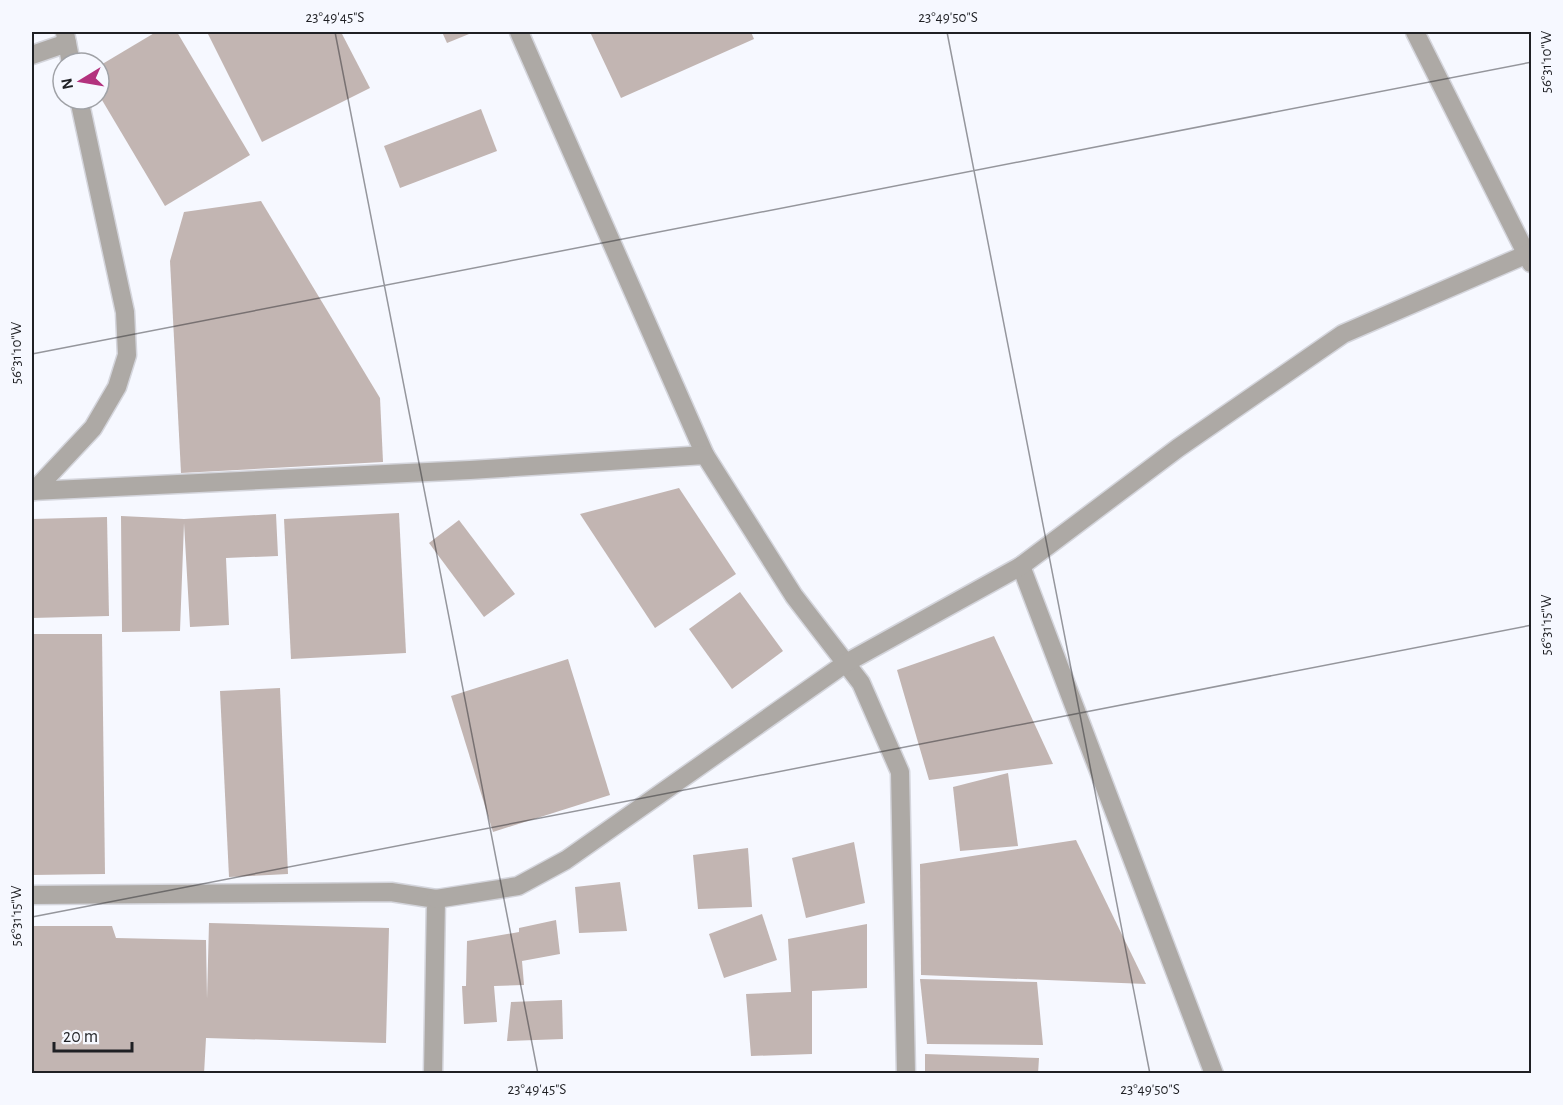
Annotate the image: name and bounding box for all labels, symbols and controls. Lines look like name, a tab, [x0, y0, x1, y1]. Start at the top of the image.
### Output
text: 23°49'45"S	[306, 10, 364, 25]
text: 23°49'50"S	[918, 10, 978, 25]
text: 56°31'10"W	[1539, 30, 1554, 93]
north arrow	[51, 51, 111, 111]
text: N	[58, 77, 76, 91]
text: 56°31'10"W	[9, 321, 24, 384]
text: 56°31'15"W	[1539, 594, 1554, 655]
text: 56°31'15"W	[9, 885, 24, 946]
scale bar	[54, 1015, 132, 1053]
text: 20 m	[63, 1028, 98, 1046]
text: 23°49'45"S	[508, 1082, 566, 1097]
text: 23°49'50"S	[1120, 1082, 1180, 1097]

